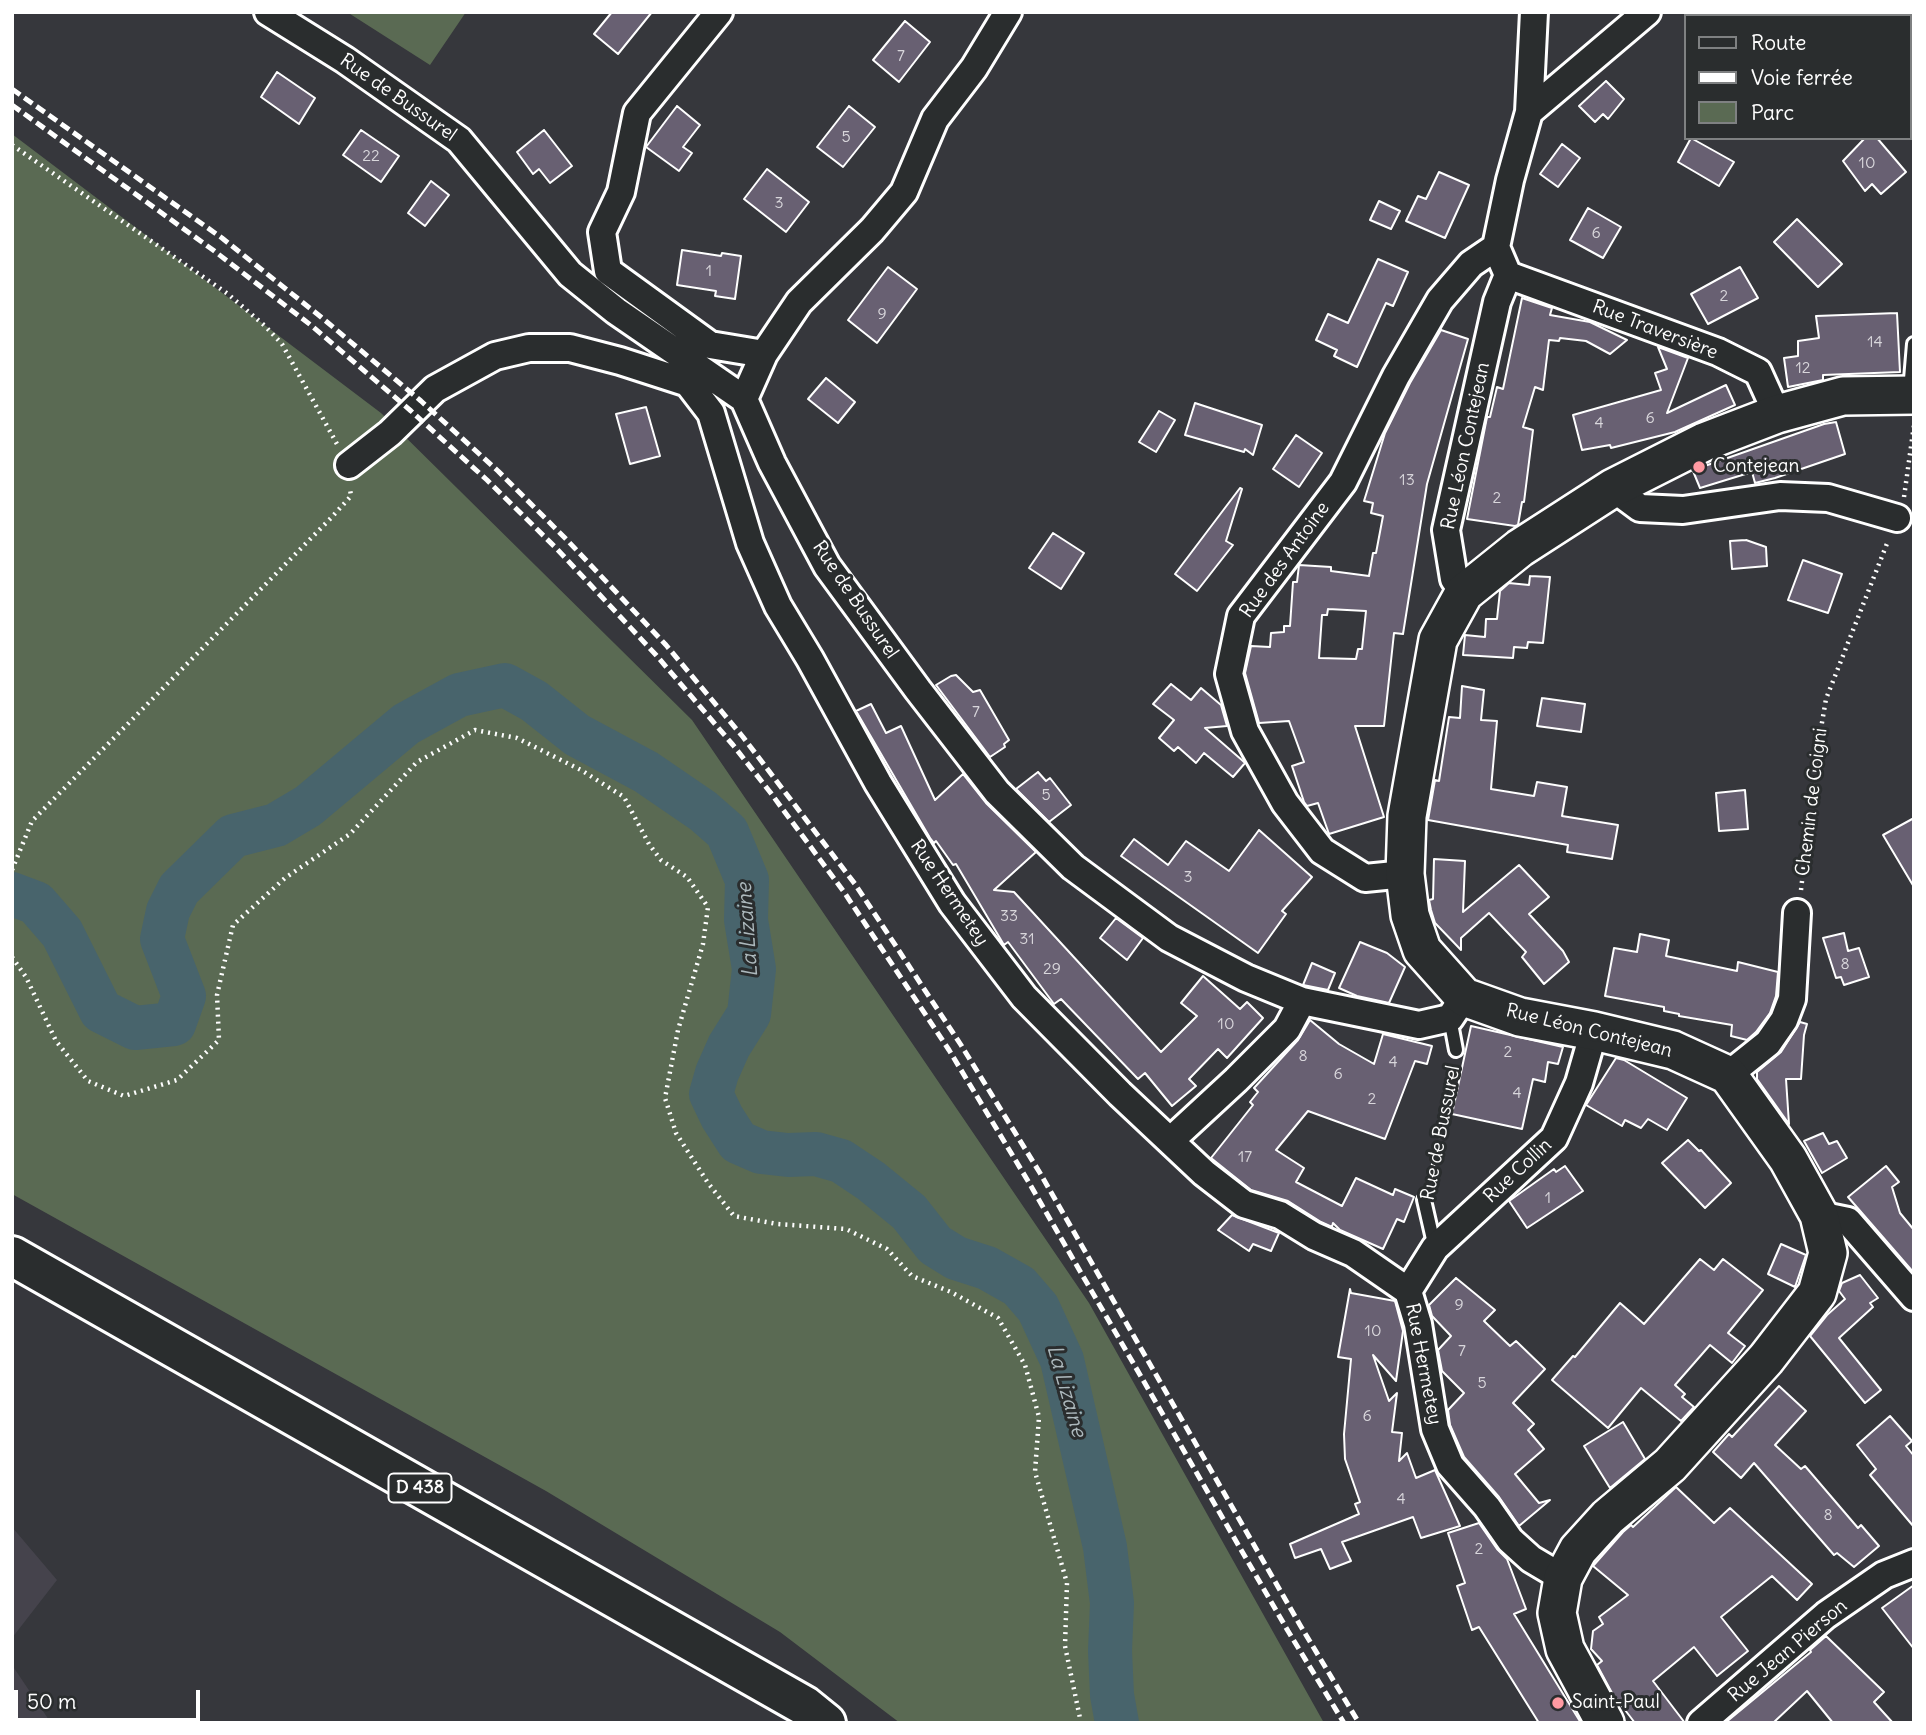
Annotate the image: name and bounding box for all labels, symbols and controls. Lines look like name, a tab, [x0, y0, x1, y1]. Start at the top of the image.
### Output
legend	[1685, 14, 1912, 140]
text: Route	[1751, 29, 1806, 56]
house number: 7	[897, 46, 905, 66]
street label: Rue de Bussurel	[335, 49, 461, 147]
text: Voie ferrée	[1751, 64, 1853, 91]
text: Parc	[1751, 99, 1794, 126]
house number: 5	[841, 127, 851, 147]
house number: 22	[362, 146, 380, 166]
house number: 10	[1859, 153, 1875, 173]
house number: 3	[774, 193, 784, 213]
house number: 6	[1591, 223, 1601, 243]
house number: 1	[706, 261, 712, 281]
house number: 2	[1720, 286, 1728, 306]
street label: Rue Traversière	[1589, 296, 1721, 364]
house number: 9	[877, 304, 887, 324]
house number: 14	[1867, 332, 1883, 352]
house number: 12	[1795, 358, 1811, 378]
street label: Rue Léon Contejean	[1437, 360, 1495, 532]
house number: 6	[1645, 408, 1655, 428]
house number: 4	[1594, 413, 1604, 433]
place label: Contejean	[1713, 456, 1800, 478]
marker: Contejean	[1691, 459, 1707, 475]
house number: 13	[1399, 470, 1415, 490]
house number: 2	[1493, 488, 1501, 508]
street label: Rue des Antoine	[1235, 498, 1335, 622]
street label: Rue de Bussurel	[807, 537, 903, 663]
house number: 7	[972, 702, 980, 722]
street label: Chemin de Coigni	[1792, 727, 1832, 877]
house number: 5	[1041, 785, 1051, 805]
street label: Rue Hermetey	[905, 835, 993, 951]
house number: 3	[1183, 867, 1193, 887]
water label: La Lizaine	[732, 882, 764, 978]
house number: 33	[1000, 906, 1018, 926]
house number: 31	[1019, 929, 1035, 949]
house number: 8	[1840, 954, 1850, 974]
house number: 29	[1043, 959, 1061, 979]
street label: Rue Léon Contejean	[1504, 999, 1674, 1063]
house number: 10	[1218, 1014, 1234, 1034]
house number: 2	[1504, 1042, 1512, 1062]
house number: 8	[1298, 1046, 1308, 1066]
house number: 4	[1388, 1052, 1398, 1072]
street label: Rue de Bussurel	[1417, 1063, 1465, 1203]
house number: 6	[1333, 1064, 1343, 1084]
house number: 4	[1512, 1083, 1522, 1103]
house number: 2	[1368, 1089, 1376, 1109]
street label: Rue Collin	[1479, 1134, 1557, 1208]
house number: 17	[1238, 1147, 1252, 1167]
house number: 1	[1545, 1188, 1551, 1208]
house number: 9	[1454, 1295, 1464, 1315]
street label: Rue Hermetey	[1400, 1301, 1446, 1427]
house number: 10	[1365, 1321, 1381, 1341]
house number: 7	[1458, 1341, 1466, 1361]
water label: La Lizaine	[1041, 1342, 1091, 1440]
house number: 5	[1477, 1373, 1487, 1393]
house number: 6	[1362, 1406, 1372, 1426]
road number: D 438	[388, 1474, 452, 1503]
house number: 4	[1396, 1489, 1406, 1509]
house number: 8	[1823, 1505, 1833, 1525]
house number: 2	[1475, 1539, 1483, 1559]
street label: Rue Jean Pierson	[1724, 1595, 1852, 1707]
scale bar	[18, 1676, 203, 1720]
text: 50 m	[27, 1688, 76, 1715]
place label: Saint-Paul	[1572, 1692, 1660, 1714]
marker: Saint-Paul	[1550, 1695, 1566, 1711]

